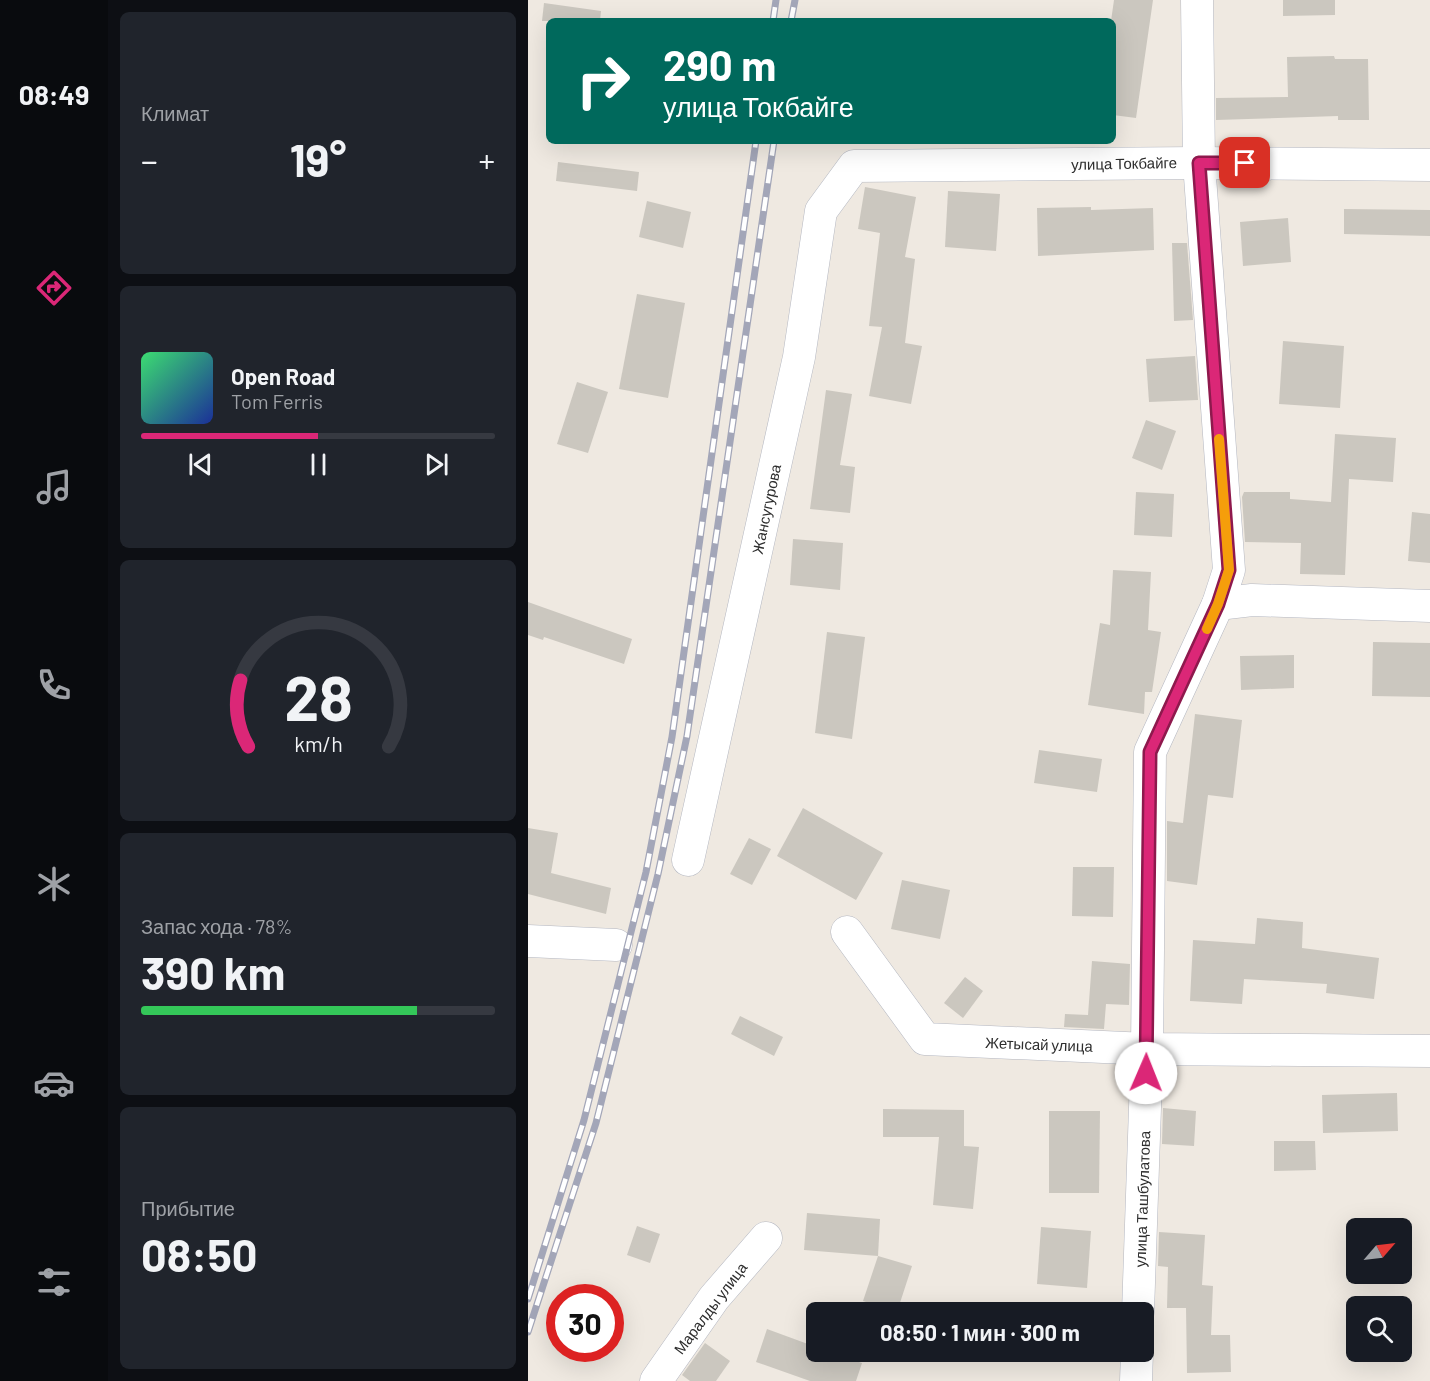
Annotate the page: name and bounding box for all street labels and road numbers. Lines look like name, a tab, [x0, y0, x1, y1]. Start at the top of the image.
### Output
street label: улица Токбайге	[1071, 153, 1177, 173]
street label: Жансугурова	[748, 462, 784, 556]
street label: Жетысай улица	[985, 1033, 1094, 1055]
street label: улица Ташбулатова	[1131, 1130, 1153, 1268]
street label: Маралды улица	[670, 1258, 751, 1357]

